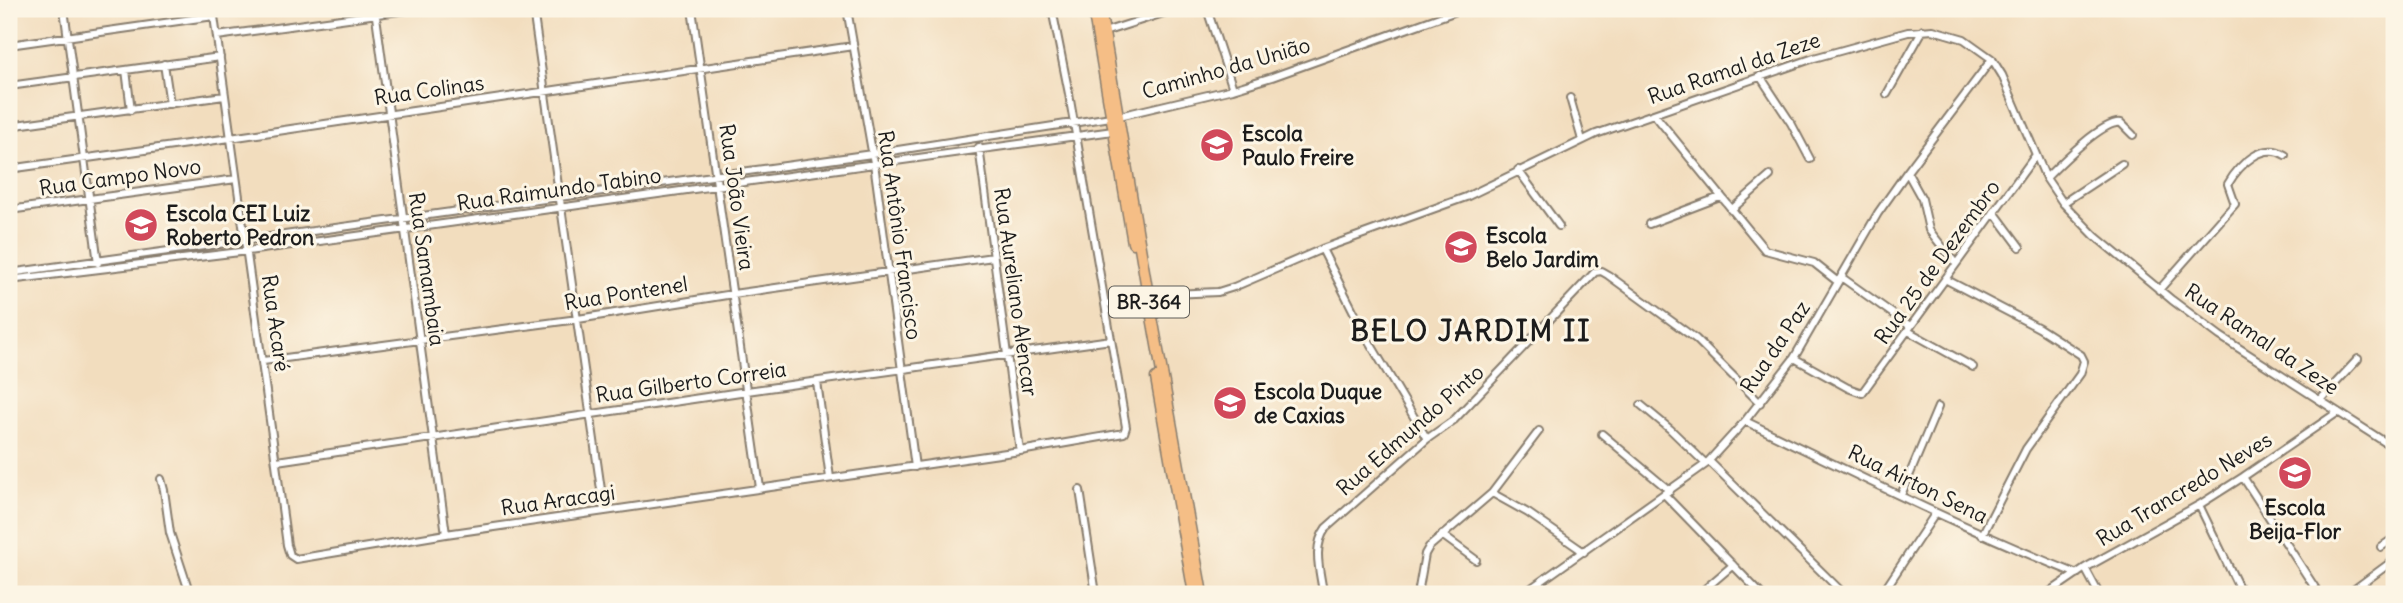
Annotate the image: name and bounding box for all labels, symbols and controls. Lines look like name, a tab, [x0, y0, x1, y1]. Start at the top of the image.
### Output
street label: Rua Ramal da Zeze	[1644, 26, 1824, 110]
street label: Caminho da União	[1139, 31, 1313, 105]
street label: Rua Colinas	[372, 69, 486, 111]
place label: Escola Paulo Freire	[1242, 120, 1354, 171]
street label: Rua João Vieira	[713, 122, 761, 272]
school or university icon: Escola Paulo Freire	[1198, 126, 1236, 164]
street label: Rua Antônio Francisco	[872, 129, 928, 341]
street label: Rua Campo Novo	[37, 152, 203, 202]
street label: Rua Raimundo Tabino	[455, 161, 663, 217]
street label: Rua 25 de Dezembro	[1868, 174, 2006, 350]
street label: Rua Aureliano Alencar	[988, 186, 1044, 399]
street label: Rua Samambaia	[403, 190, 451, 348]
place label: Escola CEI Luiz Roberto Pedron	[166, 200, 314, 251]
school or university icon: Escola CEI Luiz Roberto Pedron	[122, 206, 160, 244]
place label: Escola Belo Jardim	[1486, 222, 1600, 273]
school or university icon: Escola Belo Jardim	[1442, 228, 1480, 266]
street label: Rua Pontenel	[562, 270, 690, 316]
street label: Rua Acaré	[256, 273, 296, 373]
street label: Rua Ramal da Zeze	[2180, 277, 2344, 401]
road number: BR-364	[1109, 286, 1189, 318]
street label: Rua da Paz	[1734, 296, 1816, 398]
district label: BELO JARDIM II	[1351, 313, 1591, 349]
street label: Rua Gilberto Correia	[594, 355, 788, 409]
street label: Rua Edmundo Pinto	[1331, 359, 1489, 501]
place label: Escola Duque de Caxias	[1254, 378, 1382, 429]
school or university icon: Escola Duque de Caxias	[1211, 384, 1249, 422]
street label: Rua Trancredo Neves	[2091, 426, 2277, 552]
street label: Rua Airton Sena	[1844, 438, 1992, 530]
school or university icon: Escola Beija-Flor	[2276, 454, 2314, 492]
street label: Rua Aracagi	[499, 479, 617, 521]
place label: Escola Beija-Flor	[2249, 494, 2341, 545]

